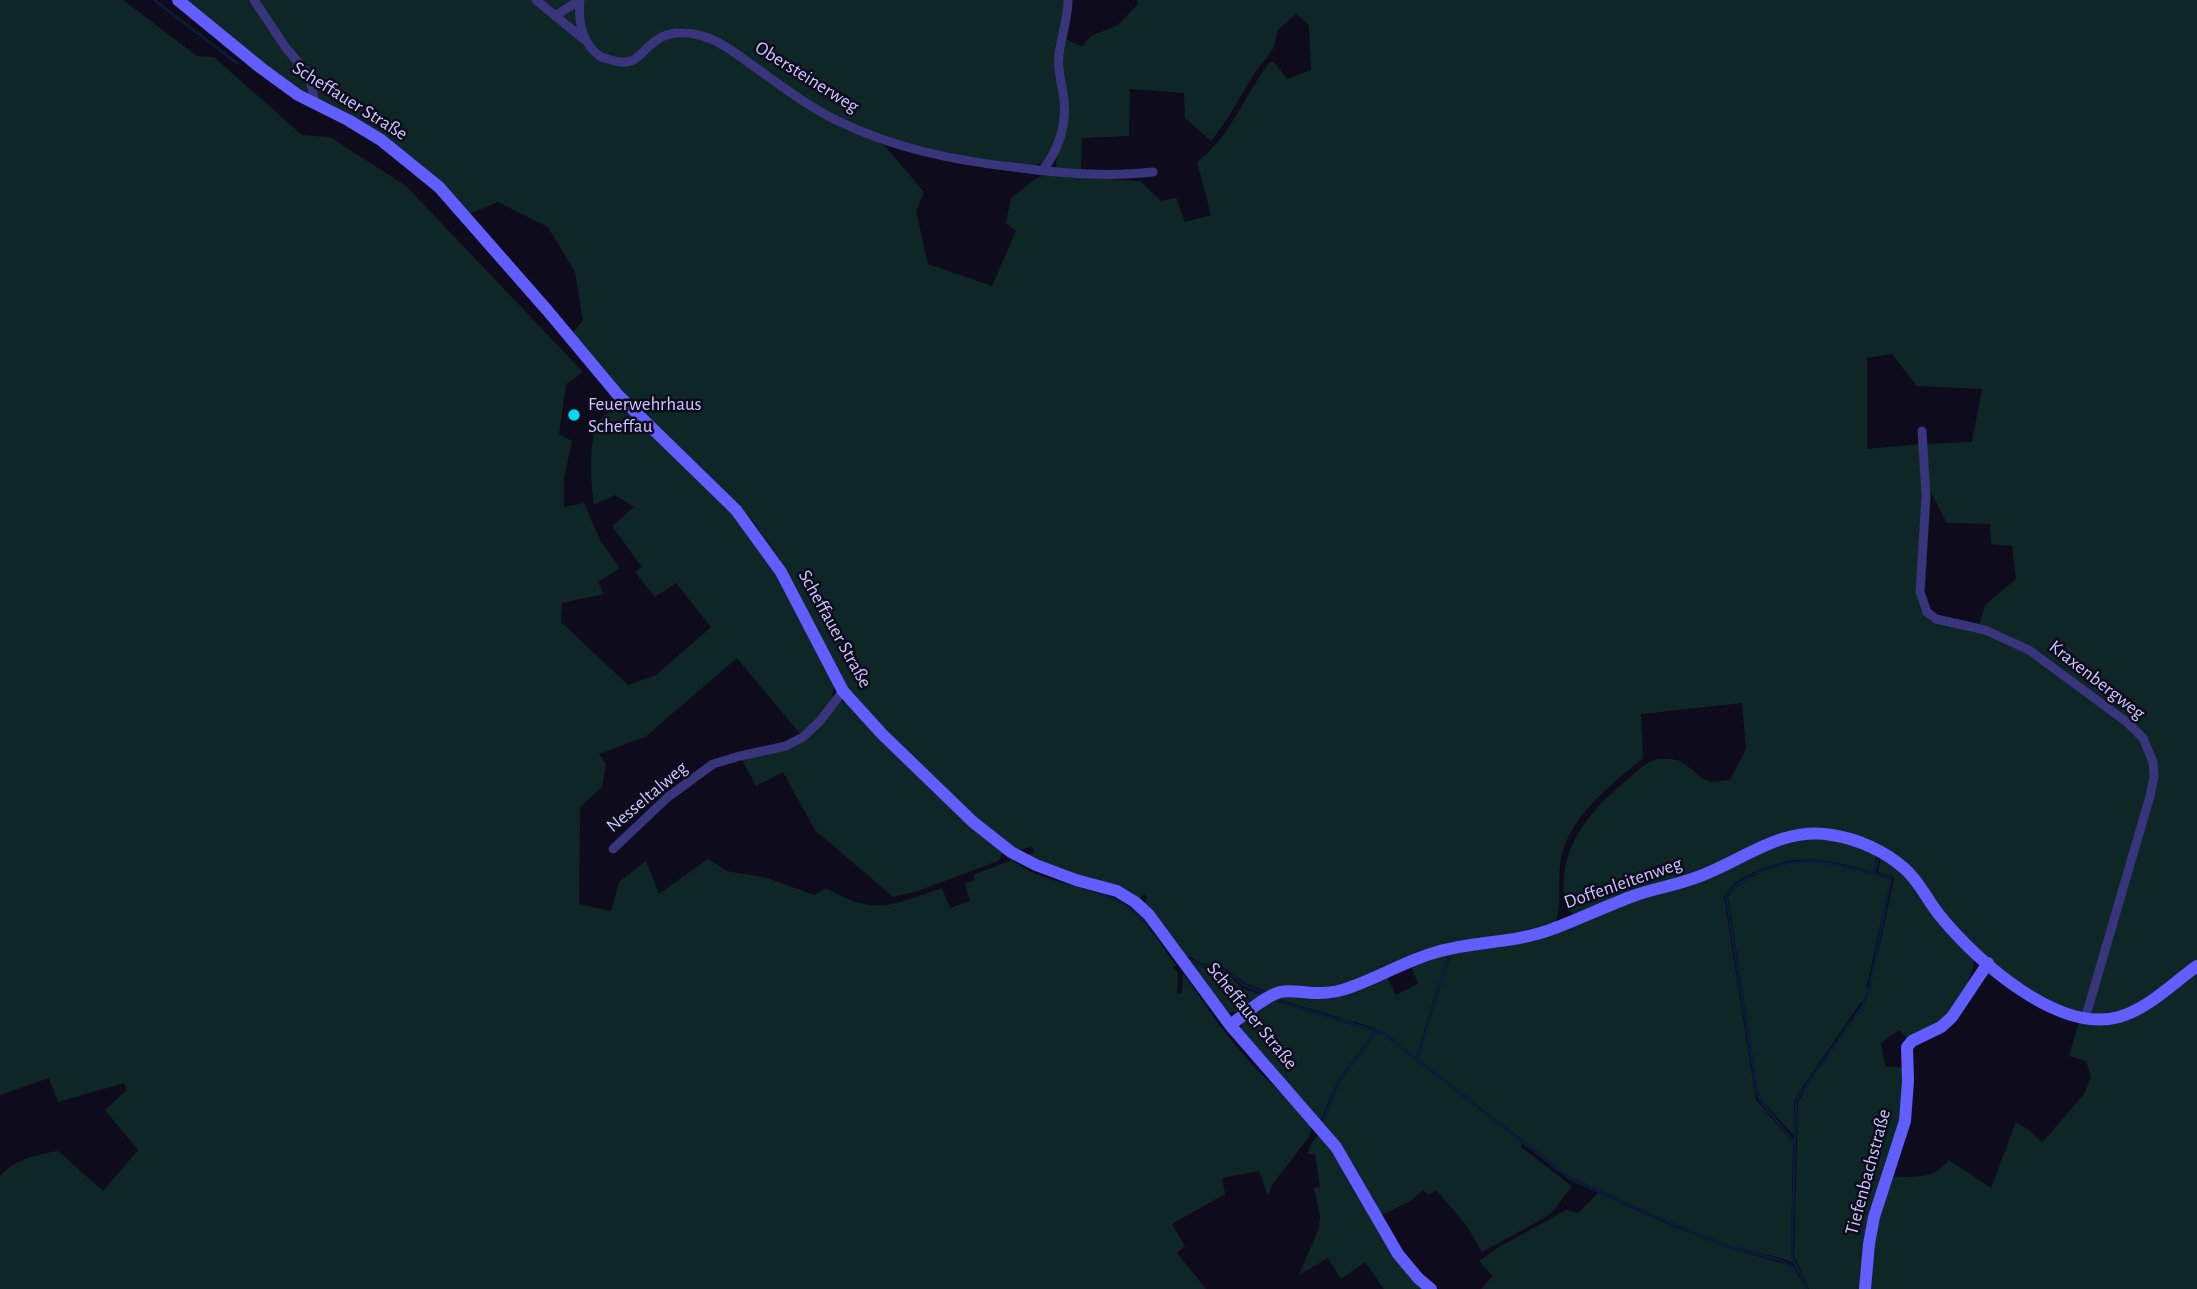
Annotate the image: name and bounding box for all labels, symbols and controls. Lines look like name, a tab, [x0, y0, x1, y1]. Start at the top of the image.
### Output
street label: Obersteinerweg	[751, 36, 863, 118]
street label: Scheffauer Straße	[288, 57, 412, 145]
place label: Feuerwehrhaus Scheffau	[588, 393, 702, 437]
marker: Feuerwehrhaus Scheffau	[566, 407, 582, 423]
street label: Scheffauer Straße	[793, 566, 877, 692]
street label: Kraxenbergweg	[2044, 635, 2150, 725]
street label: Nesseltalweg	[602, 757, 692, 837]
street label: Doffenleitenweg	[1561, 852, 1685, 914]
street label: Scheffauer Straße	[1202, 958, 1302, 1074]
street label: Tiefenbachstraße	[1840, 1107, 1896, 1237]

